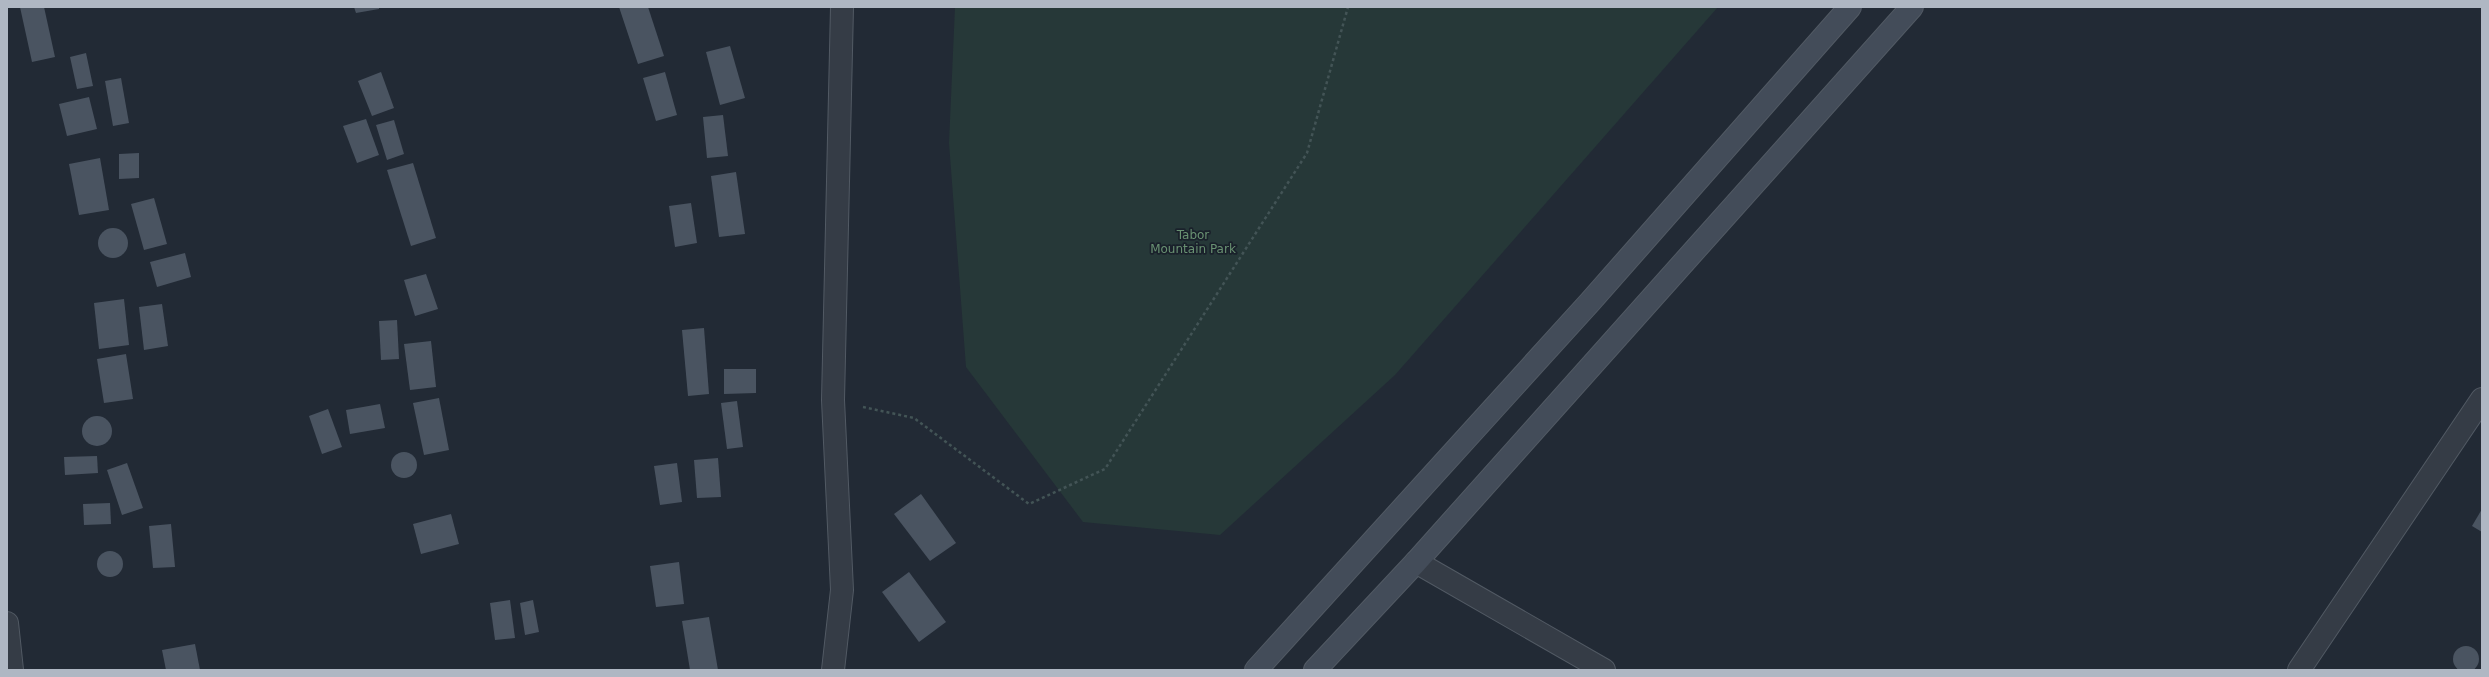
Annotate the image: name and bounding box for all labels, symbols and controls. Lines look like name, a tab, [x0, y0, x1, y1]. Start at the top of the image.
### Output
park label: Tabor Mountain Park	[1150, 228, 1236, 256]

